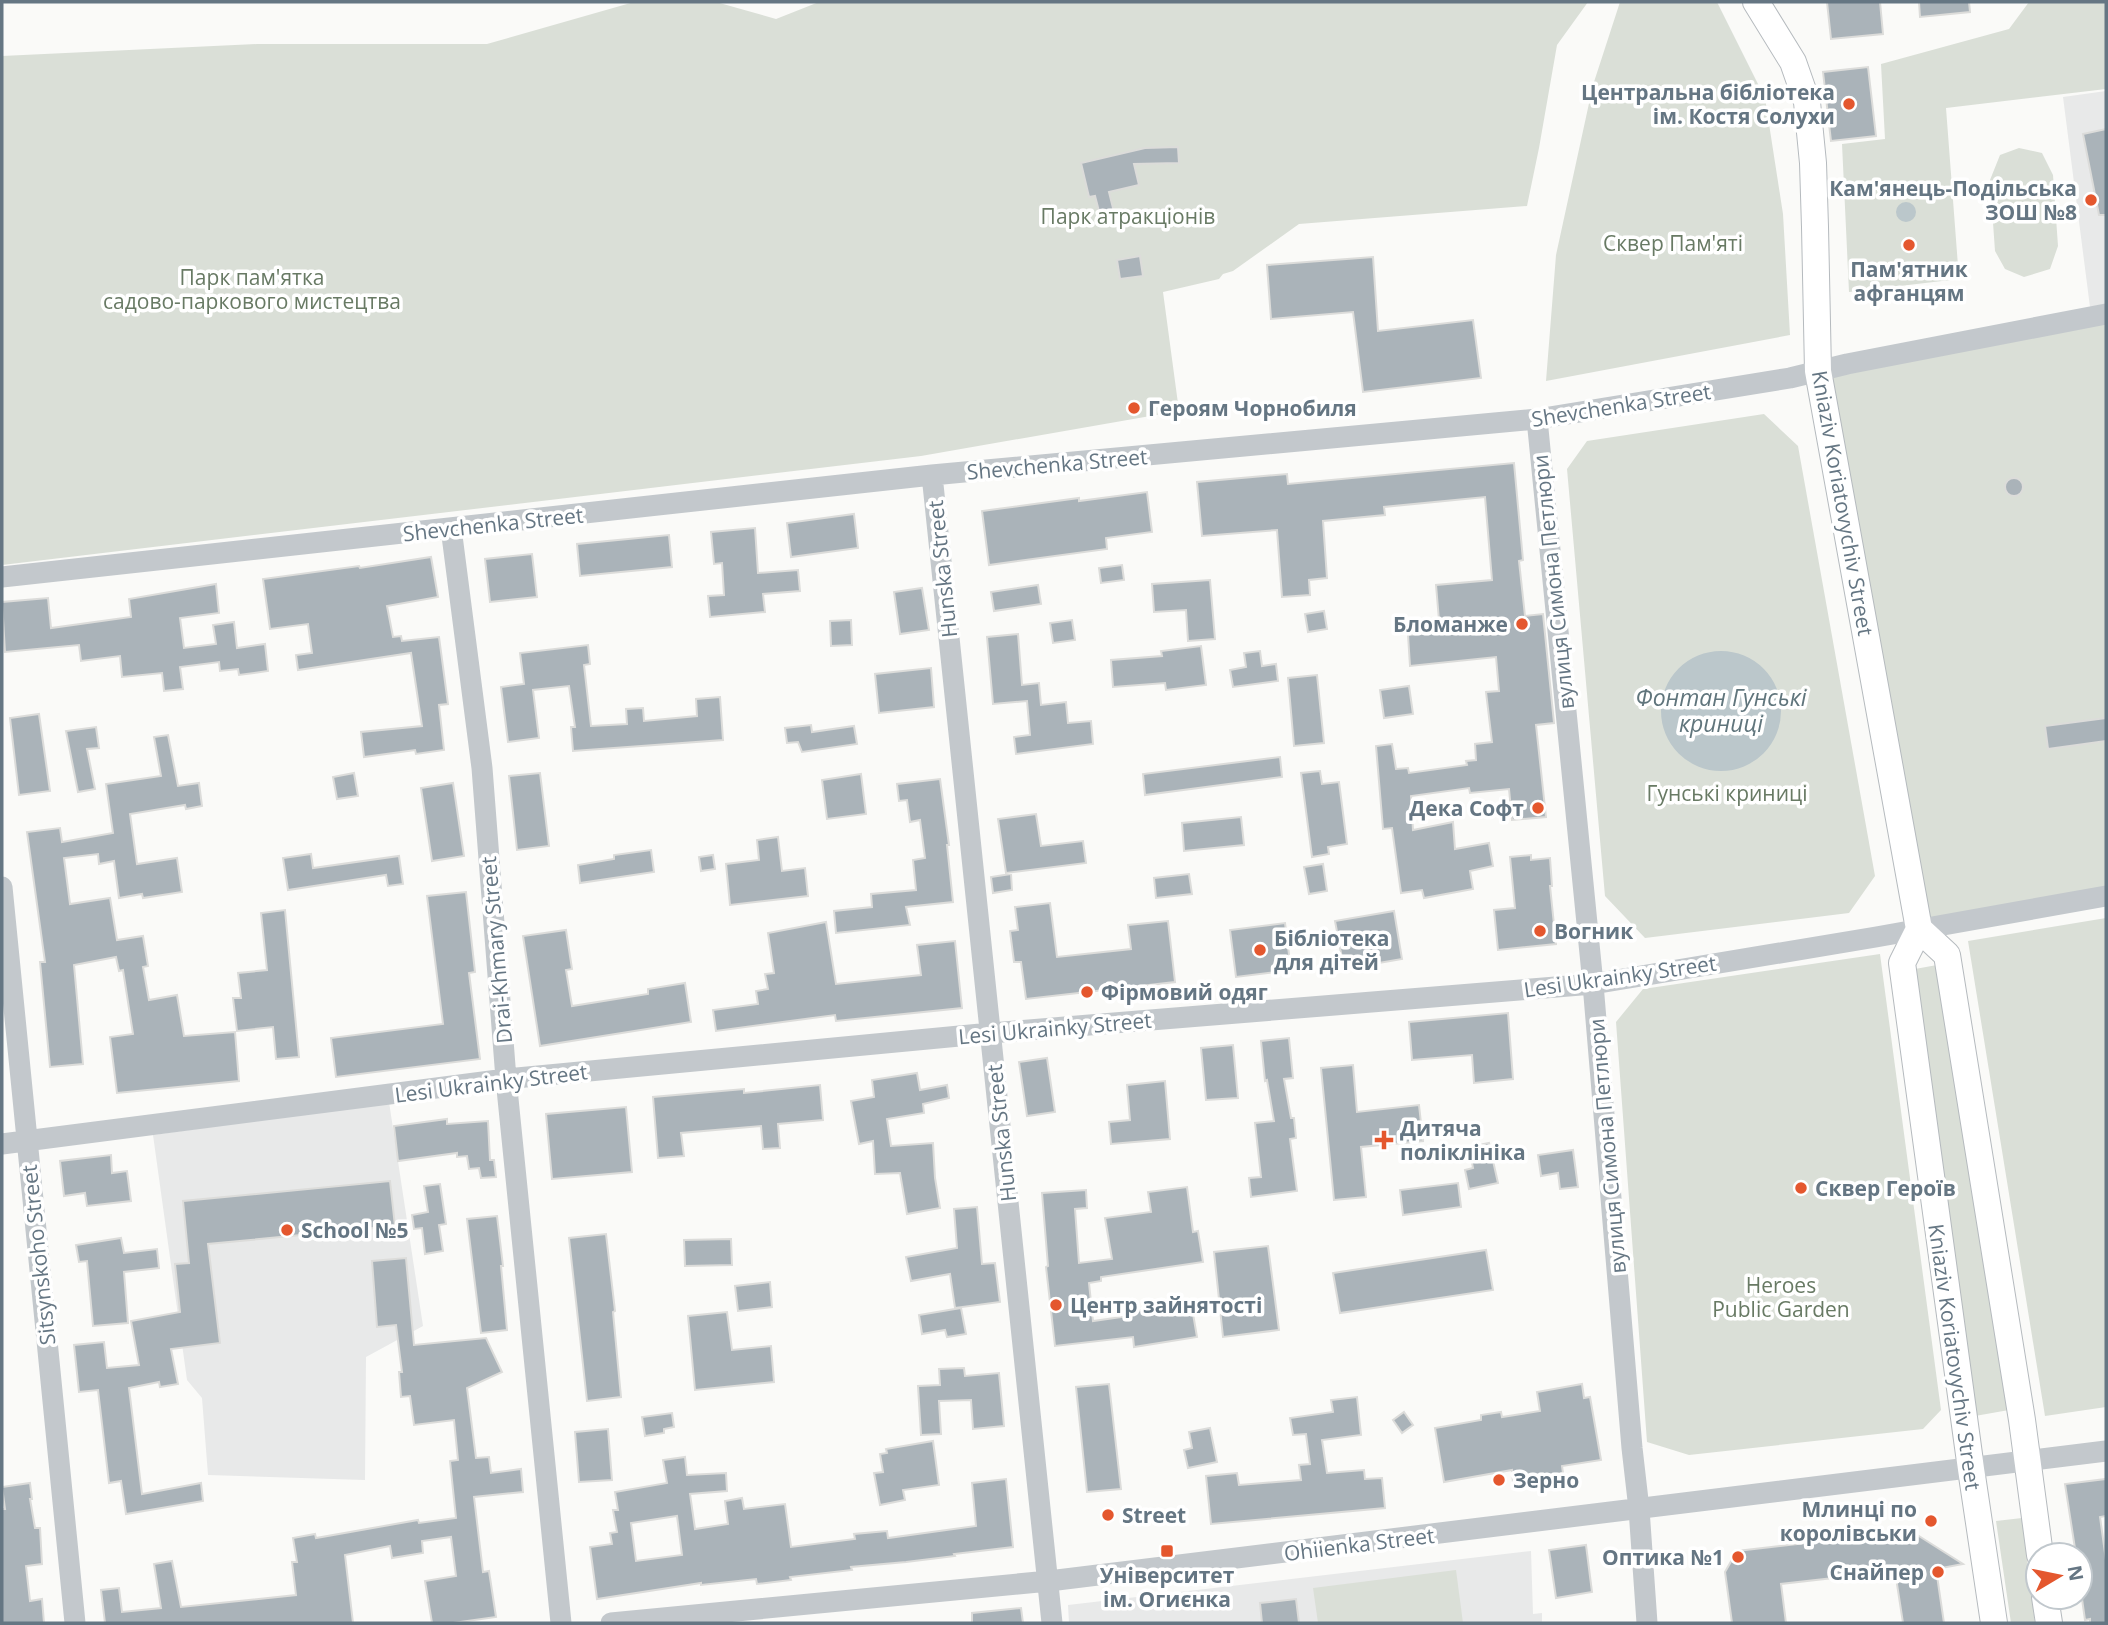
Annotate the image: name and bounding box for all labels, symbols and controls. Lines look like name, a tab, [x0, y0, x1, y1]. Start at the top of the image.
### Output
place label: Центральна бібліотека ім. Костя Солухи	[1581, 78, 1835, 130]
marker: Центральна бібліотека ім. Костя Солухи	[1841, 96, 1857, 112]
place label: Кам'янець-Подільська ЗОШ №8	[1829, 174, 2077, 226]
marker: Кам'янець-Подільська ЗОШ №8	[2083, 192, 2099, 208]
park label: Парк атракціонів	[1041, 202, 1215, 230]
park label: Сквер Пам'яті	[1603, 229, 1743, 257]
marker: Пам'ятник афганцям	[1901, 237, 1917, 253]
place label: Пам'ятник афганцям	[1850, 255, 1968, 307]
park label: Парк пам'ятка садово-паркового мистецтва	[103, 263, 401, 315]
street label: Kniaziv Koriatovychiv Street	[1806, 368, 1880, 638]
street label: Shevchenka Street	[1529, 377, 1713, 433]
place label: Героям Чорнобиля	[1148, 394, 1357, 422]
marker: Героям Чорнобиля	[1126, 400, 1142, 416]
street label: Shevchenka Street	[966, 442, 1148, 486]
street label: вулиця Симона Петлюри	[1526, 453, 1580, 711]
street label: Hunska Street	[921, 499, 963, 639]
street label: Shevchenka Street	[401, 501, 585, 547]
place label: Бломанже	[1393, 610, 1508, 638]
marker: Бломанже	[1514, 616, 1530, 632]
water label: Фонтан Гунські криниці	[1635, 681, 1808, 739]
park label: Гунські криниці	[1647, 779, 1807, 807]
place label: Дека Софт	[1409, 794, 1524, 822]
marker: Дека Софт	[1530, 800, 1546, 816]
street label: Drai-Khmary Street	[474, 855, 518, 1045]
place label: Вогник	[1554, 917, 1633, 945]
marker: Вогник	[1532, 923, 1548, 939]
place label: Бібліотека для дітей	[1274, 924, 1390, 976]
marker: Бібліотека для дітей	[1252, 942, 1268, 958]
street label: Lesi Ukrainky Street	[1522, 949, 1718, 1003]
place label: Фірмовий одяг	[1101, 978, 1268, 1006]
marker: Фірмовий одяг	[1079, 984, 1095, 1000]
street label: Lesi Ukrainky Street	[957, 1006, 1153, 1050]
street label: вулиця Симона Петлюри	[1582, 1017, 1632, 1275]
street label: Lesi Ukrainky Street	[393, 1057, 589, 1109]
street label: Hunska Street	[980, 1063, 1022, 1203]
place label: Дитяча поліклініка	[1400, 1114, 1526, 1166]
marker: Дитяча поліклініка	[1374, 1130, 1394, 1150]
street label: Sitsynskoho Street	[15, 1164, 61, 1346]
place label: Сквер Героїв	[1815, 1174, 1956, 1202]
marker: Сквер Героїв	[1793, 1180, 1809, 1196]
place label: School №5	[301, 1216, 409, 1244]
marker: School №5	[279, 1222, 295, 1238]
street label: Kniaziv Koriatovychiv Street	[1922, 1222, 1988, 1492]
park label: Heroes Public Garden	[1712, 1271, 1850, 1323]
place label: Центр зайнятості	[1070, 1291, 1262, 1319]
marker: Центр зайнятості	[1048, 1297, 1064, 1313]
place label: Зерно	[1513, 1466, 1579, 1494]
marker: Зерно	[1491, 1472, 1507, 1488]
place label: Млинці по королівськи	[1780, 1495, 1917, 1547]
place label: Street	[1122, 1501, 1186, 1529]
marker: Street	[1100, 1507, 1116, 1523]
marker: Млинці по королівськи	[1923, 1513, 1939, 1529]
street label: Ohiienka Street	[1282, 1521, 1436, 1567]
north arrow	[2024, 1541, 2094, 1611]
marker: Університет ім. Огиєнка	[1159, 1543, 1175, 1559]
place label: Оптика №1	[1602, 1543, 1724, 1571]
marker: Оптика №1	[1730, 1549, 1746, 1565]
place label: Снайпер	[1830, 1558, 1924, 1586]
place label: Університет ім. Огиєнка	[1100, 1561, 1235, 1613]
text: N	[2062, 1563, 2090, 1583]
marker: Снайпер	[1930, 1564, 1946, 1580]

